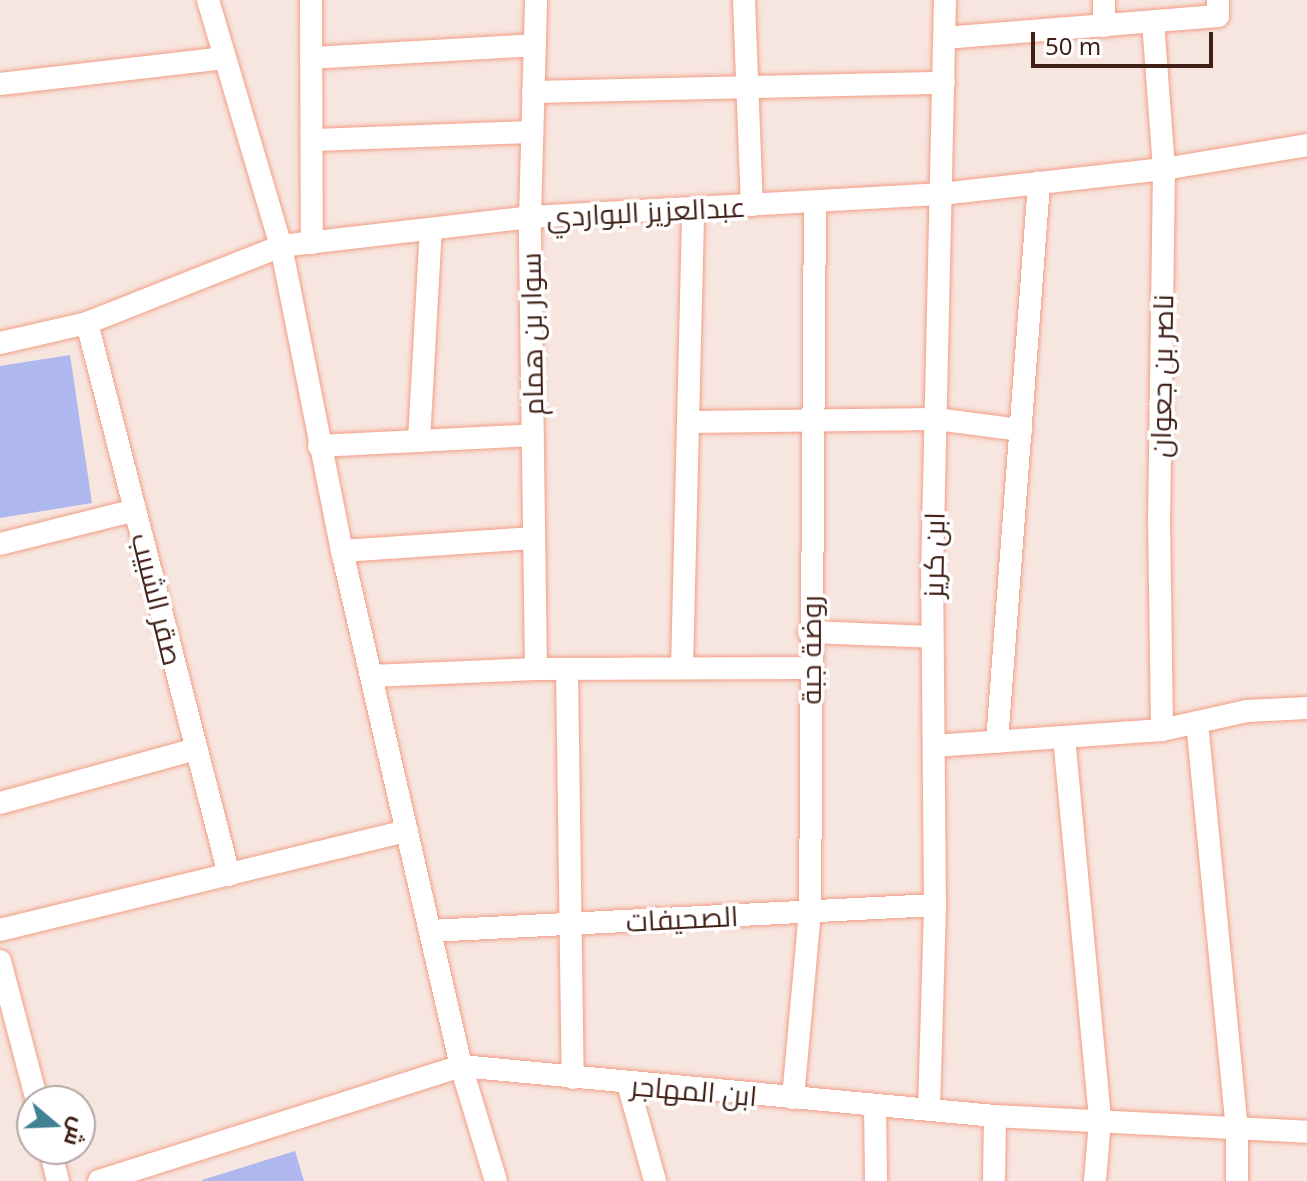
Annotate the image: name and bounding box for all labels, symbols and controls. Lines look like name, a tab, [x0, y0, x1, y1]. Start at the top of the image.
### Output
scale bar	[1035, 16, 1217, 66]
text: 50 m	[1045, 29, 1101, 62]
street label: عبدالعزيز البواردي	[545, 189, 747, 233]
street label: سوار بن همام	[513, 252, 549, 416]
street label: ناصر بن جعوان	[1143, 294, 1179, 458]
street label: ابن كريز	[915, 512, 951, 598]
street label: صقر الشبيب	[125, 529, 191, 669]
street label: روضة جبة	[793, 595, 827, 705]
street label: الصحيفات	[625, 898, 739, 938]
street label: ابن المهاجر	[629, 1068, 759, 1112]
north arrow	[16, 1085, 96, 1165]
text: ش	[58, 1114, 96, 1150]

